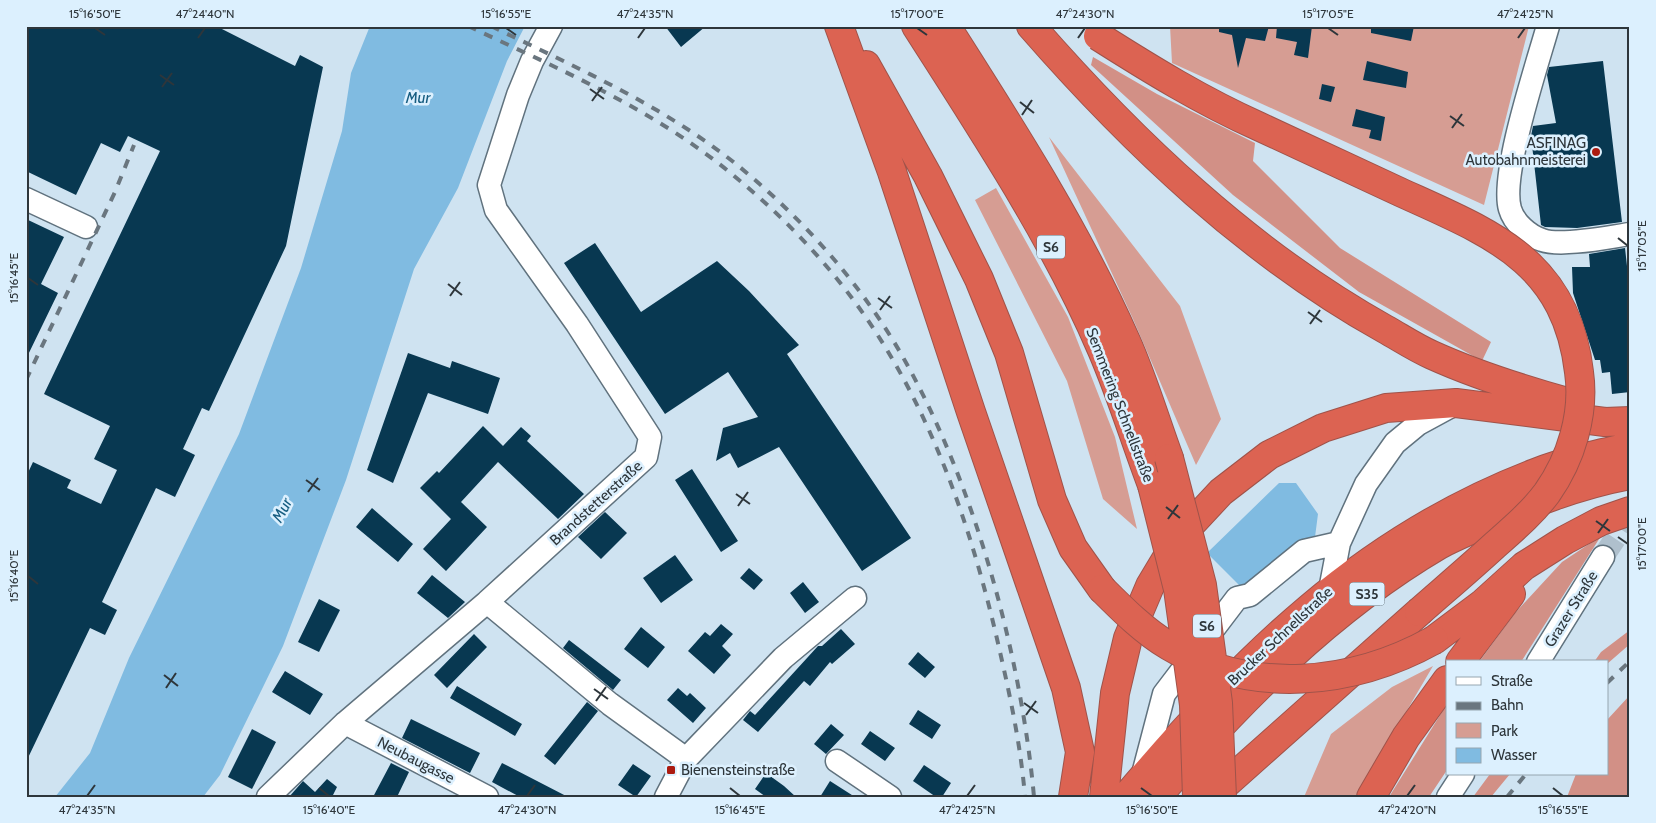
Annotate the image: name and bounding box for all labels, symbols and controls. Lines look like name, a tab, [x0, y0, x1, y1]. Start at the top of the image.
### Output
text: 15°16'50"E	[69, 6, 121, 21]
text: 47°24'40"N	[175, 6, 235, 21]
text: 15°16'55"E	[481, 6, 531, 21]
text: 47°24'35"N	[617, 6, 673, 21]
text: 15°17'00"E	[890, 6, 944, 21]
text: 47°24'30"N	[1056, 6, 1114, 21]
text: 15°17'05"E	[1302, 6, 1354, 21]
text: 47°24'25"N	[1497, 6, 1553, 21]
water label: Mur	[405, 88, 431, 107]
place label: ASFINAG Autobahnmeisterei	[1465, 134, 1586, 169]
marker: ASFINAG Autobahnmeisterei	[1590, 146, 1602, 158]
text: 15°17'05"E	[1634, 220, 1649, 272]
road number: S6	[1037, 236, 1065, 258]
text: 15°16'45"E	[6, 252, 21, 303]
street label: Semmering Schnellstraße	[1082, 325, 1158, 485]
street label: Brandstetterstraße	[546, 457, 646, 549]
water label: Mur	[267, 494, 297, 526]
text: 15°17'00"E	[1634, 517, 1649, 571]
text: 15°16'40"E	[6, 550, 21, 602]
street label: Grazer Straße	[1541, 567, 1602, 650]
road number: S35	[1350, 582, 1384, 606]
street label: Brucker Schnellstraße	[1224, 583, 1336, 689]
road number: S6	[1193, 614, 1221, 638]
legend	[1446, 660, 1608, 776]
text: Straße	[1491, 672, 1533, 690]
text: Bahn	[1491, 696, 1524, 714]
text: Park	[1491, 722, 1518, 740]
street label: Neubaugasse	[374, 733, 458, 787]
text: Wasser	[1491, 746, 1537, 764]
place label: Bienensteinstraße	[681, 761, 795, 779]
marker: Bienensteinstraße	[665, 764, 677, 776]
text: 47°24'35"N	[59, 802, 115, 817]
text: 15°16'40"E	[303, 802, 355, 817]
text: 47°24'30"N	[498, 802, 556, 817]
text: 15°16'45"E	[715, 802, 766, 817]
text: 47°24'25"N	[939, 802, 995, 817]
text: 15°16'50"E	[1126, 802, 1178, 817]
text: 47°24'20"N	[1378, 802, 1436, 817]
text: 15°16'55"E	[1538, 802, 1588, 817]

